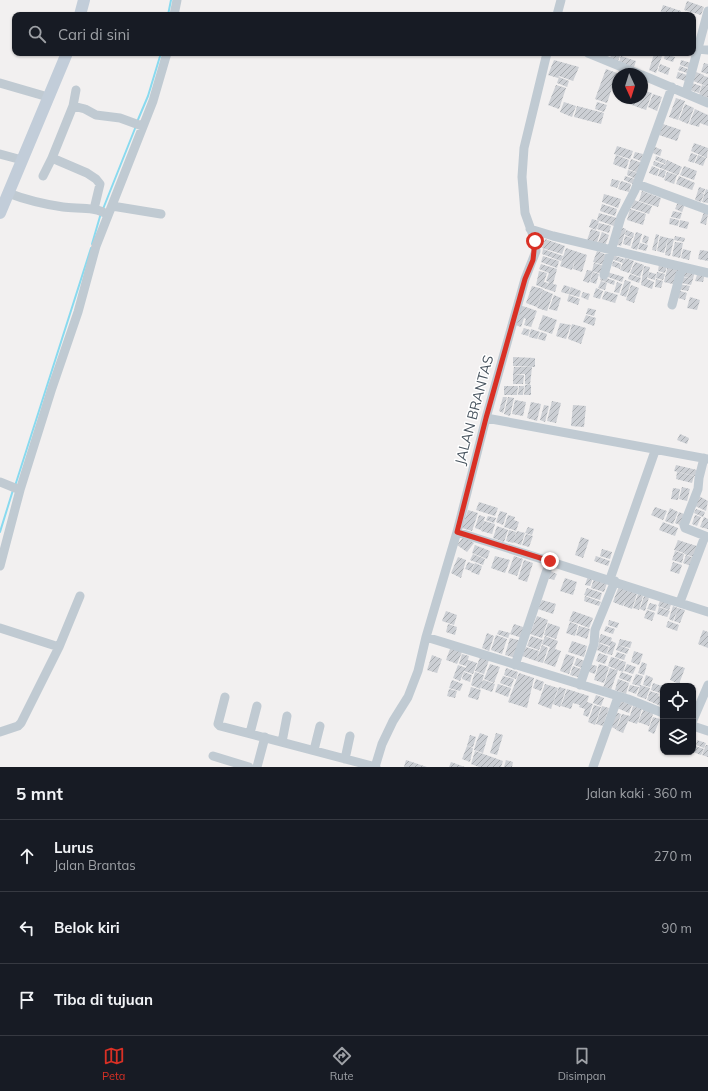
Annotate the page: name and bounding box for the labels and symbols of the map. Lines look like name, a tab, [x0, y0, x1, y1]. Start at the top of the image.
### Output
north arrow	[612, 68, 648, 104]
route start	[526, 232, 544, 250]
street label: JALAN BRANTAS	[451, 353, 497, 467]
route end	[541, 552, 559, 570]

